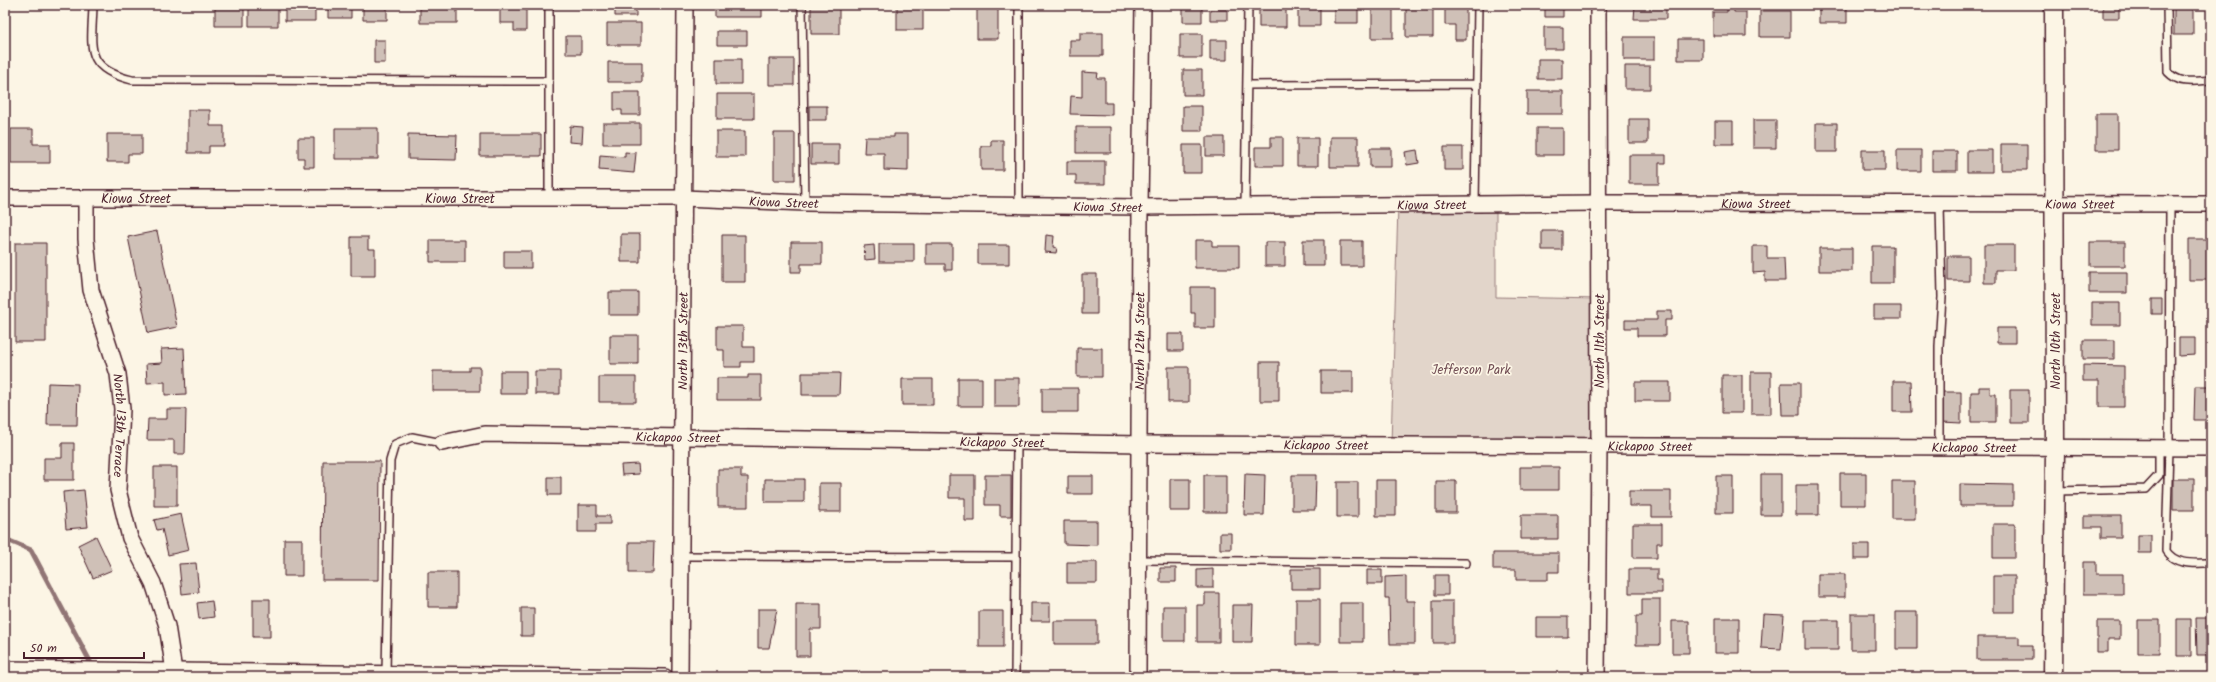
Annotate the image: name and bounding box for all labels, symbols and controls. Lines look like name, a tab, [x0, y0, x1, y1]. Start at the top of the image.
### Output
street label: Kiowa Street	[101, 189, 172, 210]
street label: Kiowa Street	[425, 189, 496, 210]
street label: Kiowa Street	[749, 192, 820, 215]
street label: Kiowa Street	[1721, 194, 1792, 215]
street label: Kiowa Street	[1397, 195, 1468, 217]
street label: Kiowa Street	[2045, 195, 2116, 216]
street label: Kiowa Street	[1073, 197, 1144, 219]
street label: North 13th Street	[673, 291, 695, 390]
street label: North 12th Street	[1130, 291, 1152, 390]
street label: North 10th Street	[2046, 292, 2067, 389]
street label: North 11th Street	[1590, 293, 1611, 388]
park label: Jefferson Park	[1432, 360, 1511, 381]
street label: North 13th Terrace	[106, 372, 131, 478]
street label: Kickapoo Street	[635, 427, 722, 450]
street label: Kickapoo Street	[959, 432, 1046, 455]
street label: Kickapoo Street	[1283, 436, 1370, 457]
street label: Kickapoo Street	[1607, 437, 1694, 458]
street label: Kickapoo Street	[1931, 438, 2018, 459]
scale bar	[24, 634, 144, 660]
text: 50 m	[30, 639, 57, 658]

